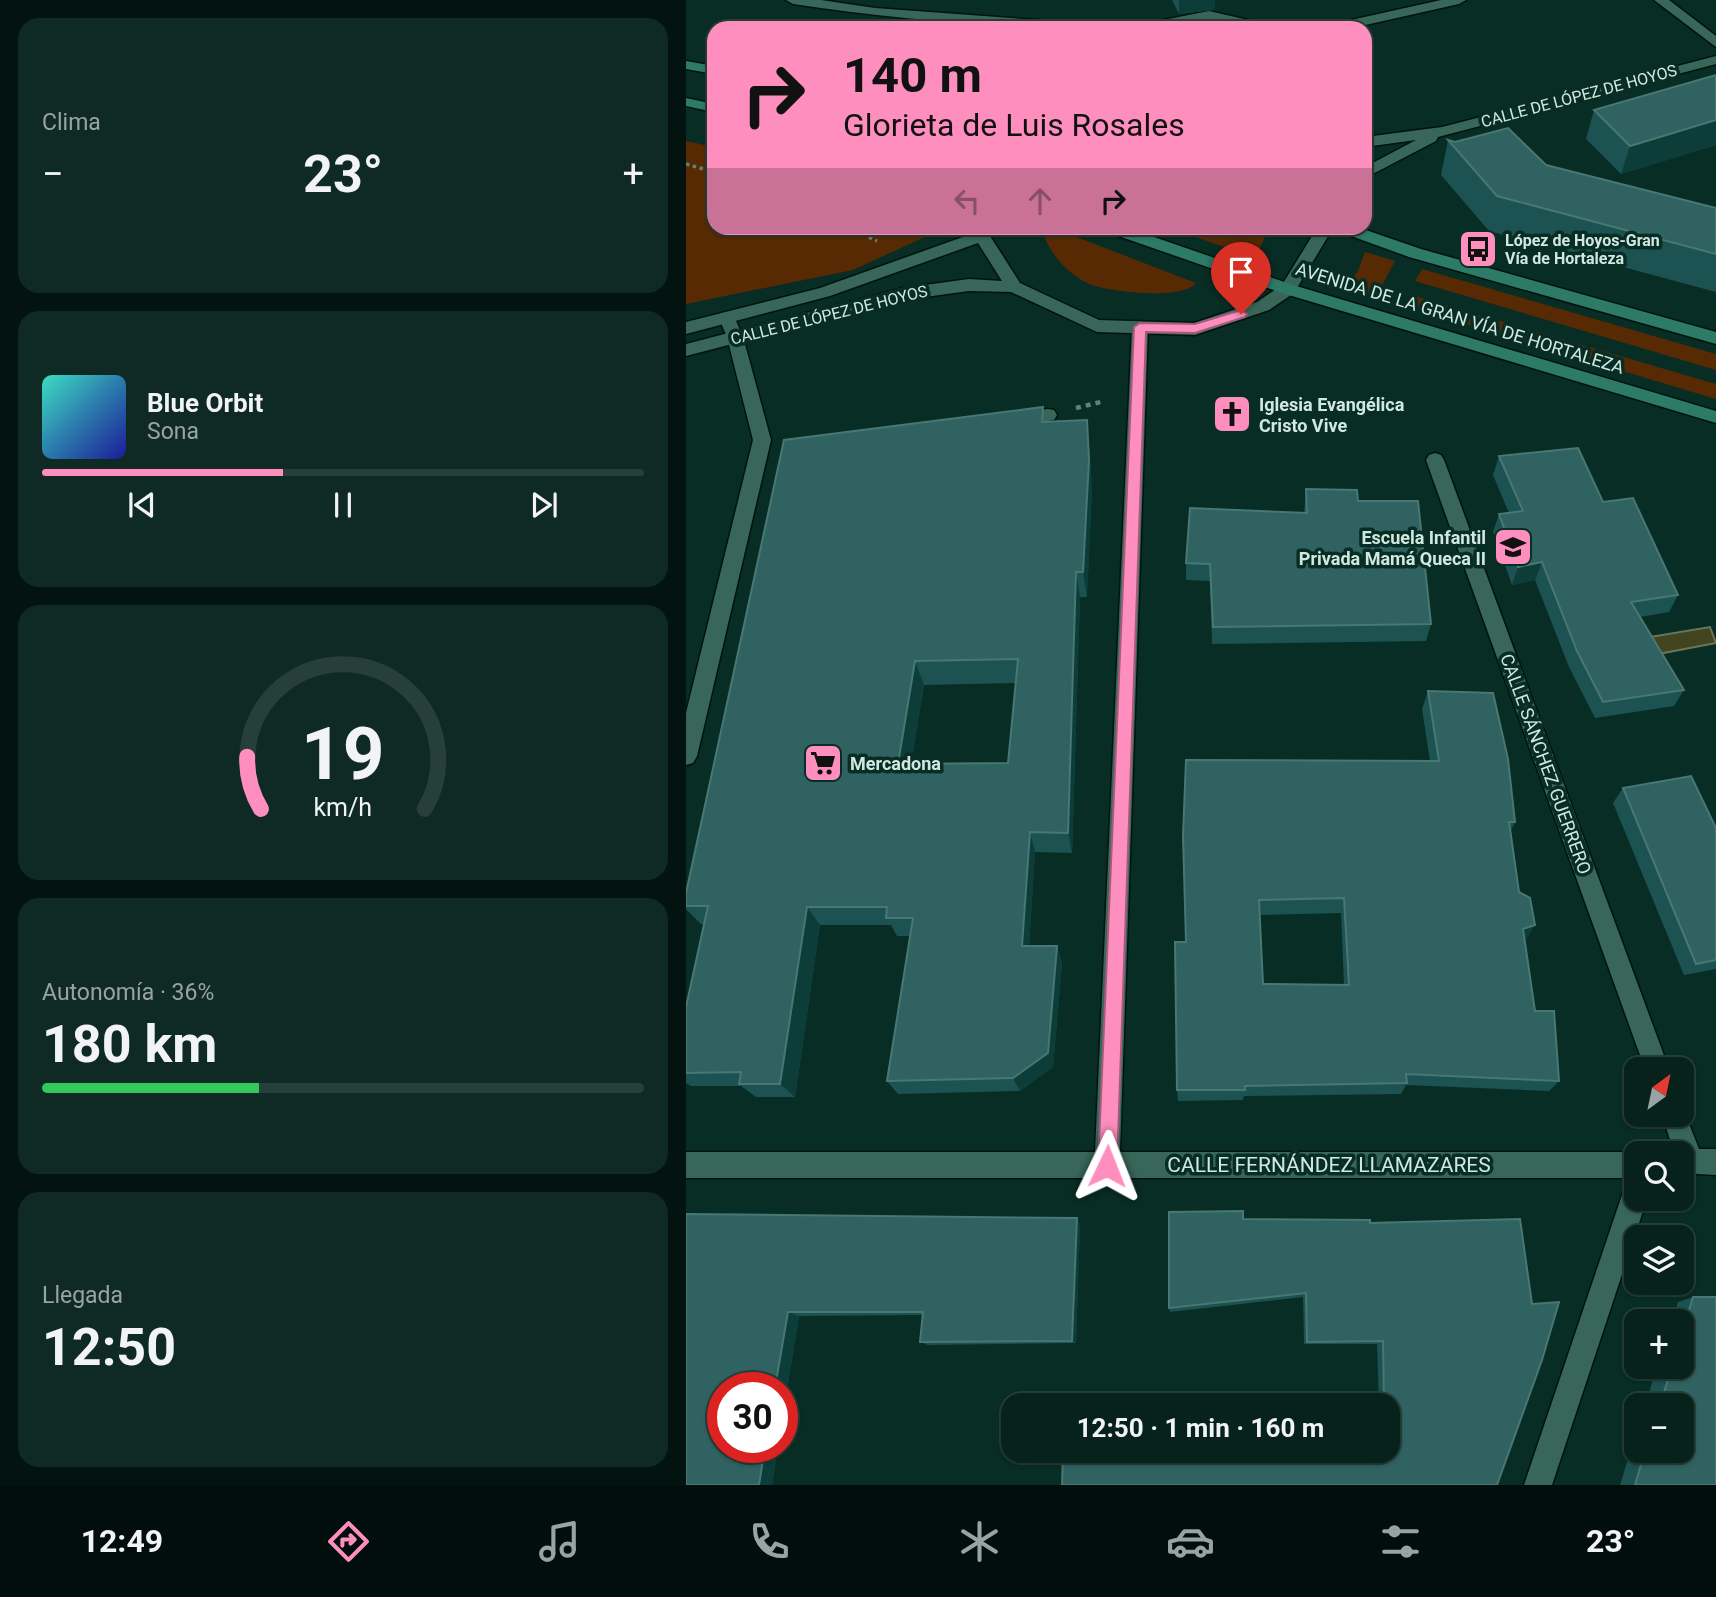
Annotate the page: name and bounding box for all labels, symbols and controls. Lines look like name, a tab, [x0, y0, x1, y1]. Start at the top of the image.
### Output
text: 140 m	[843, 47, 982, 104]
icon: right	[728, 49, 819, 140]
street label: CALLE DE LÓPEZ DE HOYOS	[1479, 60, 1679, 131]
text: Glorieta de Luis Rosales	[843, 106, 1185, 144]
text: Clima	[42, 109, 101, 136]
text: 23°	[303, 144, 383, 205]
text: −	[42, 152, 64, 196]
text: +	[622, 152, 644, 196]
icon: left	[948, 182, 986, 220]
icon: ahead	[1021, 182, 1059, 220]
icon: right	[1094, 182, 1132, 220]
bus stop icon: López de Hoyos-Gran Vía de Hortaleza	[1457, 228, 1499, 270]
place label: López de Hoyos-Gran Vía de Hortaleza	[1505, 231, 1660, 268]
pin	[1211, 242, 1271, 314]
icon: arrive	[1222, 253, 1260, 291]
street label: AVENIDA DE LA GRAN VÍA DE HORTALEZA	[1293, 258, 1627, 378]
street label: CALLE DE LÓPEZ DE HOYOS	[728, 280, 929, 349]
text: Blue Orbit	[147, 388, 263, 418]
church icon: Iglesia Evangélica Cristo Vive	[1211, 393, 1253, 435]
place label: Iglesia Evangélica Cristo Vive	[1259, 394, 1405, 436]
text: Sona	[147, 418, 199, 445]
icon: previous	[123, 486, 161, 524]
icon: pause	[324, 486, 362, 524]
icon: next	[525, 486, 563, 524]
school or university icon: Escuela Infantil Privada Mamá Queca II	[1492, 526, 1534, 568]
place label: Escuela Infantil Privada Mamá Queca II	[1299, 527, 1486, 569]
street label: CALLE SÁNCHEZ GUERRERO	[1496, 651, 1596, 877]
text: 19	[301, 711, 385, 797]
supermarket icon: Mercadona	[802, 742, 844, 784]
place label: Mercadona	[850, 753, 941, 774]
text: km/h	[314, 792, 372, 821]
text: Autonomía · 36%	[42, 979, 214, 1006]
text: 180 km	[42, 1014, 217, 1075]
north arrow	[1624, 1057, 1694, 1127]
map controls	[1624, 1057, 1694, 1463]
position arrow	[1070, 1129, 1144, 1203]
button: search	[1624, 1141, 1694, 1211]
street label: CALLE FERNÁNDEZ LLAMAZARES	[1167, 1153, 1491, 1177]
button: layers	[1624, 1225, 1694, 1295]
text: Llegada	[42, 1282, 123, 1309]
button: +	[1624, 1309, 1694, 1379]
text: 12:50	[42, 1317, 176, 1378]
speed limit sign: 30	[707, 1372, 798, 1463]
button: −	[1624, 1393, 1694, 1463]
text: 12:50 · 1 min · 160 m	[1077, 1413, 1324, 1443]
icon: directions	[324, 1517, 373, 1566]
icon: music	[535, 1517, 584, 1566]
icon: phone	[745, 1517, 794, 1566]
icon: climate	[955, 1517, 1004, 1566]
icon: car	[1166, 1517, 1215, 1566]
icon: filters	[1376, 1517, 1425, 1566]
text: 12:49	[81, 1522, 163, 1560]
text: 23°	[1586, 1522, 1635, 1560]

